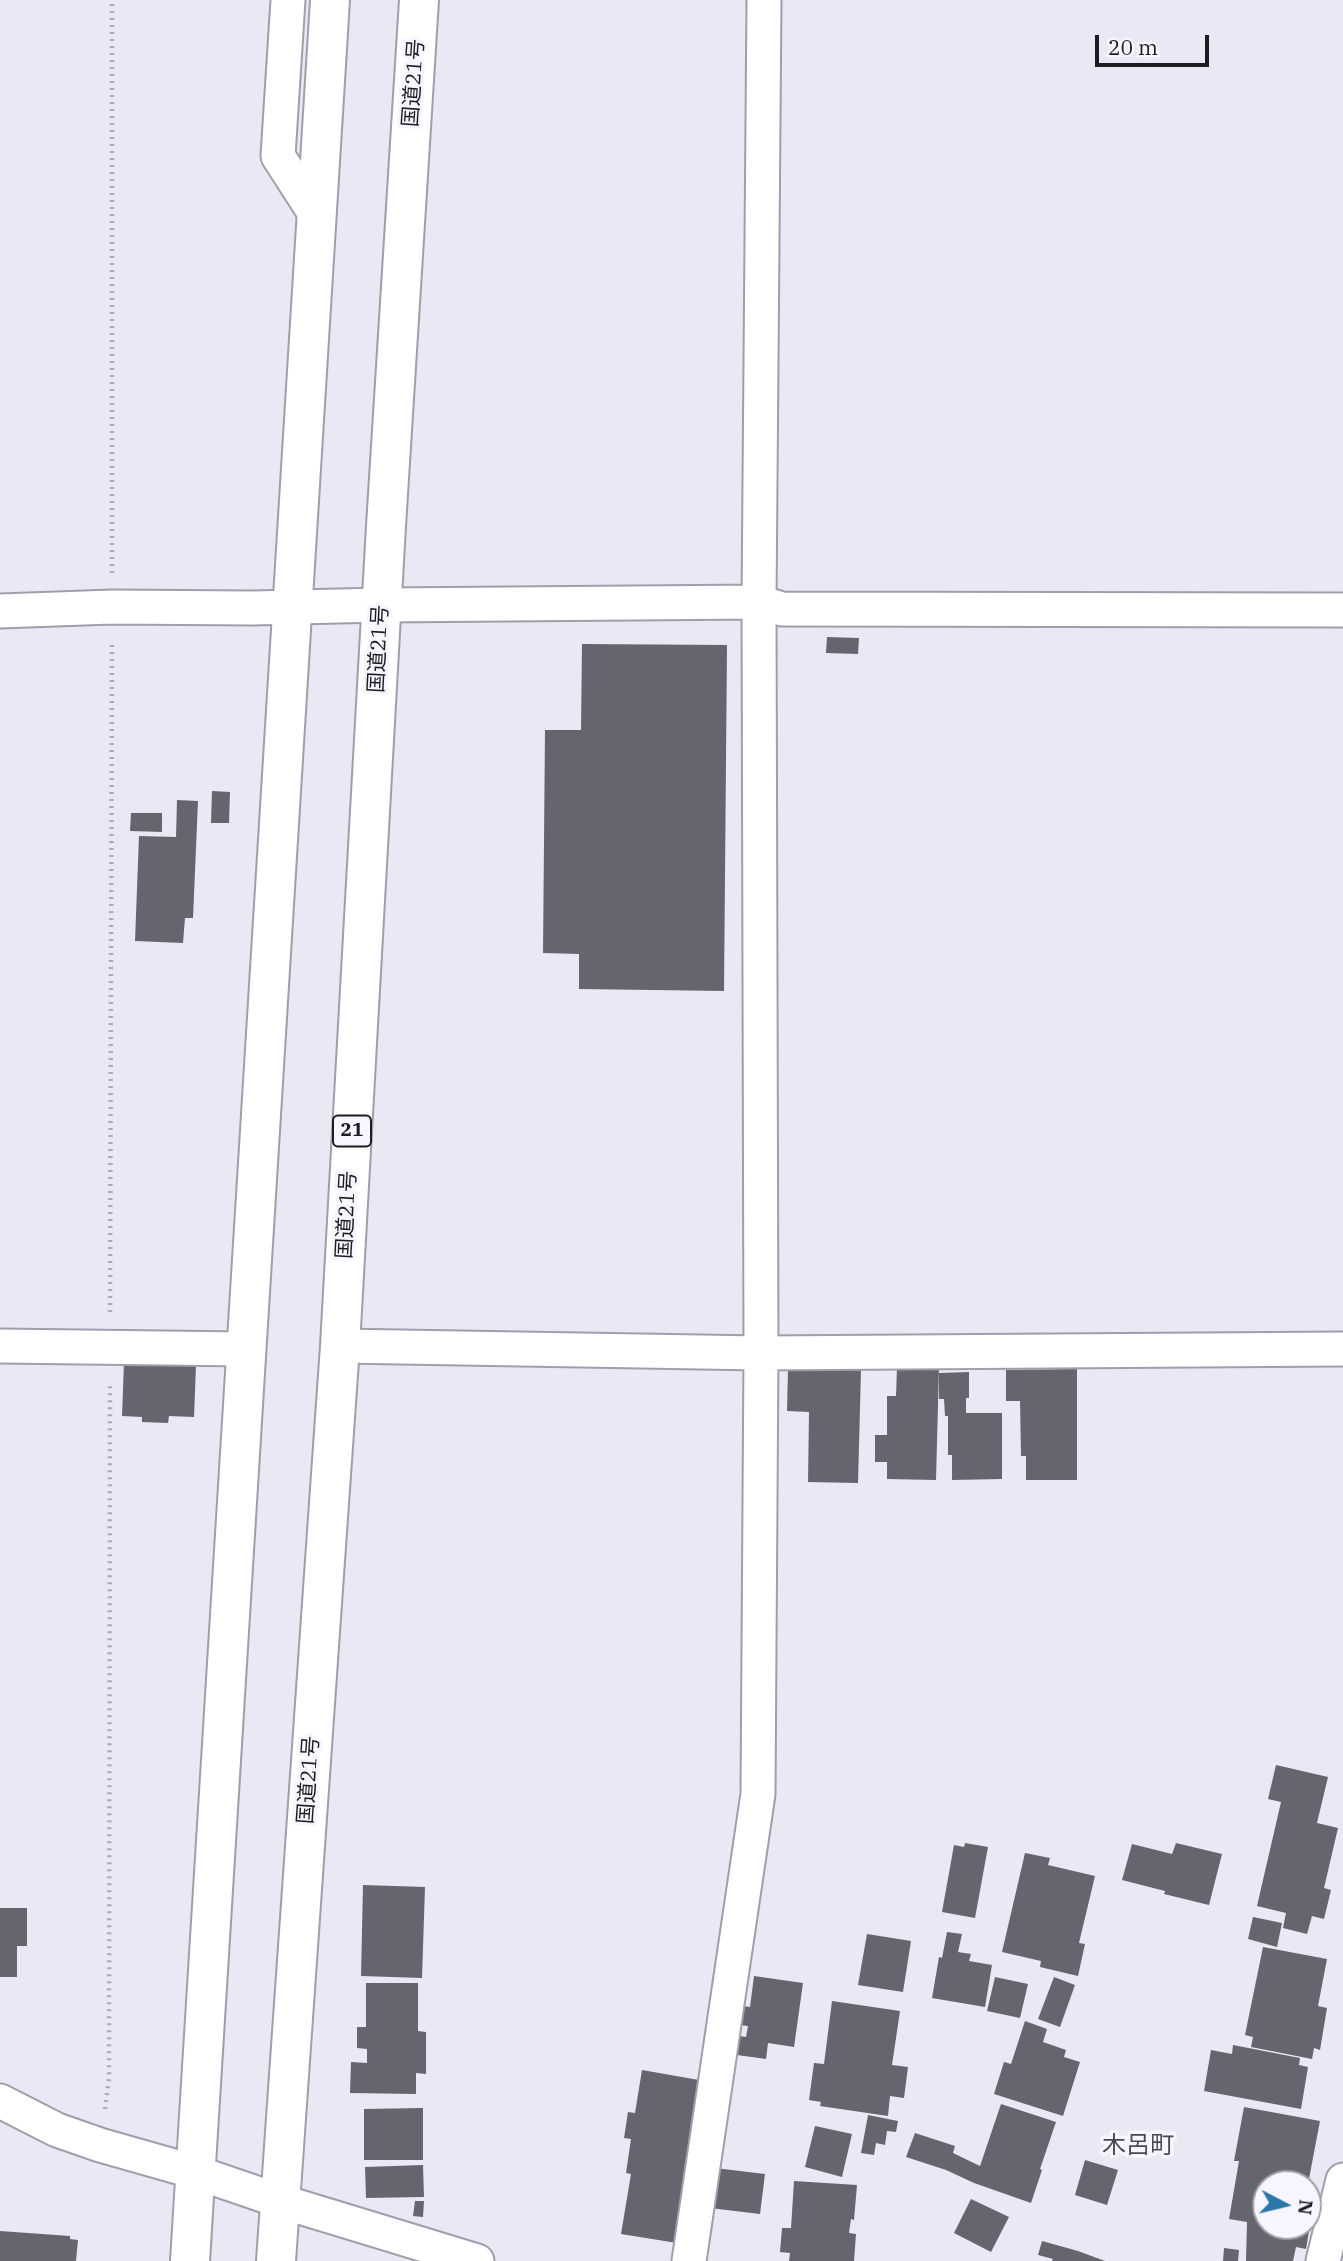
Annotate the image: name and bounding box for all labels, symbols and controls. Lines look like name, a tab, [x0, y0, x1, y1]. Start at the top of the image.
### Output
scale bar	[1098, 21, 1212, 65]
text: 20 m	[1108, 33, 1158, 61]
street label: 国道21号	[398, 38, 430, 128]
street label: 国道21号	[364, 604, 394, 694]
road number: 21	[333, 1116, 371, 1147]
street label: 国道21号	[332, 1170, 362, 1260]
street label: 国道21号	[293, 1735, 325, 1825]
district label: 木呂町	[1102, 2132, 1174, 2160]
north arrow	[1252, 2170, 1322, 2240]
text: N	[1293, 2198, 1319, 2216]

